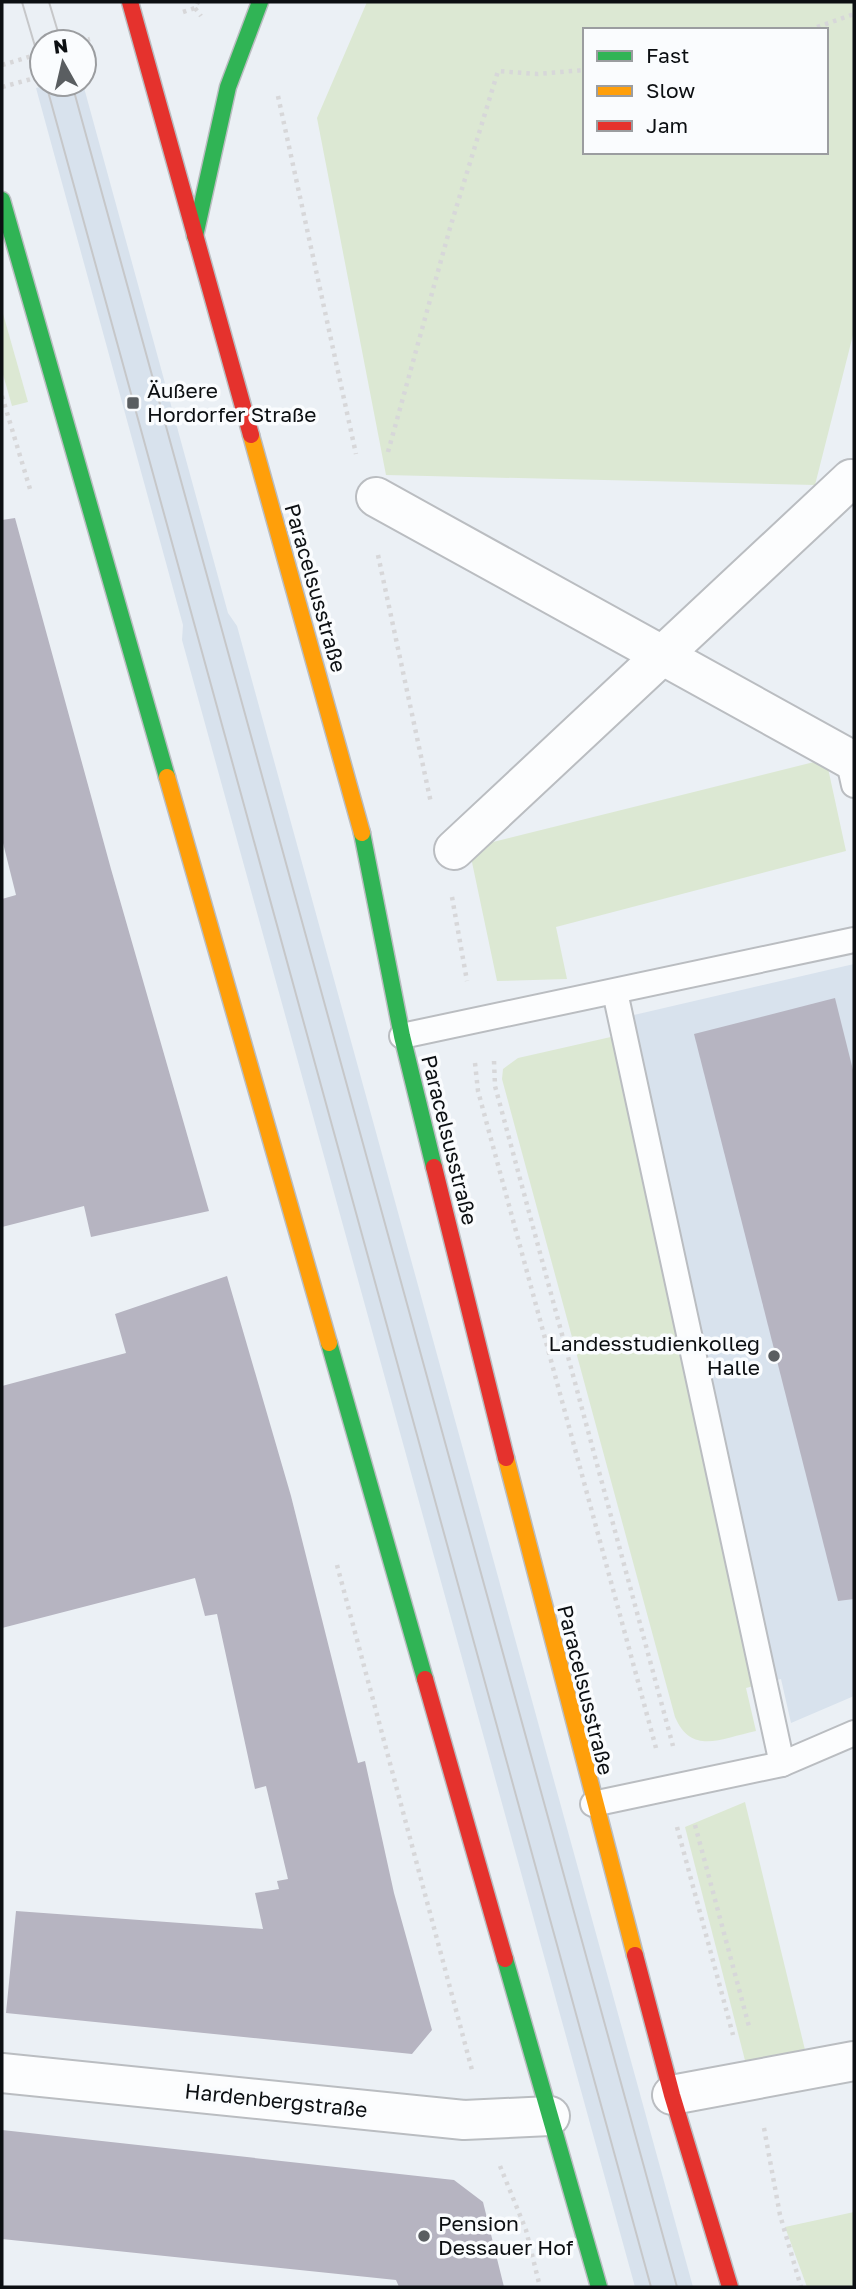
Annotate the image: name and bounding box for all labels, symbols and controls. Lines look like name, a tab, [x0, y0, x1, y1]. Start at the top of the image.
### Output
north arrow	[28, 28, 98, 98]
legend	[583, 28, 828, 154]
text: N	[52, 33, 69, 58]
text: Fast	[646, 42, 689, 68]
text: Slow	[646, 77, 695, 103]
text: Jam	[646, 112, 688, 138]
place label: Äußere Hordorfer Straße	[147, 377, 316, 427]
marker: Äußere Hordorfer Straße	[125, 395, 141, 411]
street label: Paracelsusstraße	[279, 500, 352, 675]
street label: Paracelsusstraße	[416, 1052, 484, 1227]
place label: Landesstudienkolleg Halle	[549, 1330, 760, 1380]
marker: Landesstudienkolleg Halle	[766, 1348, 782, 1364]
street label: Paracelsusstraße	[552, 1602, 620, 1777]
street label: Hardenbergstraße	[183, 2077, 369, 2123]
place label: Pension Dessauer Hof	[438, 2210, 574, 2260]
marker: Pension Dessauer Hof	[416, 2228, 432, 2244]

